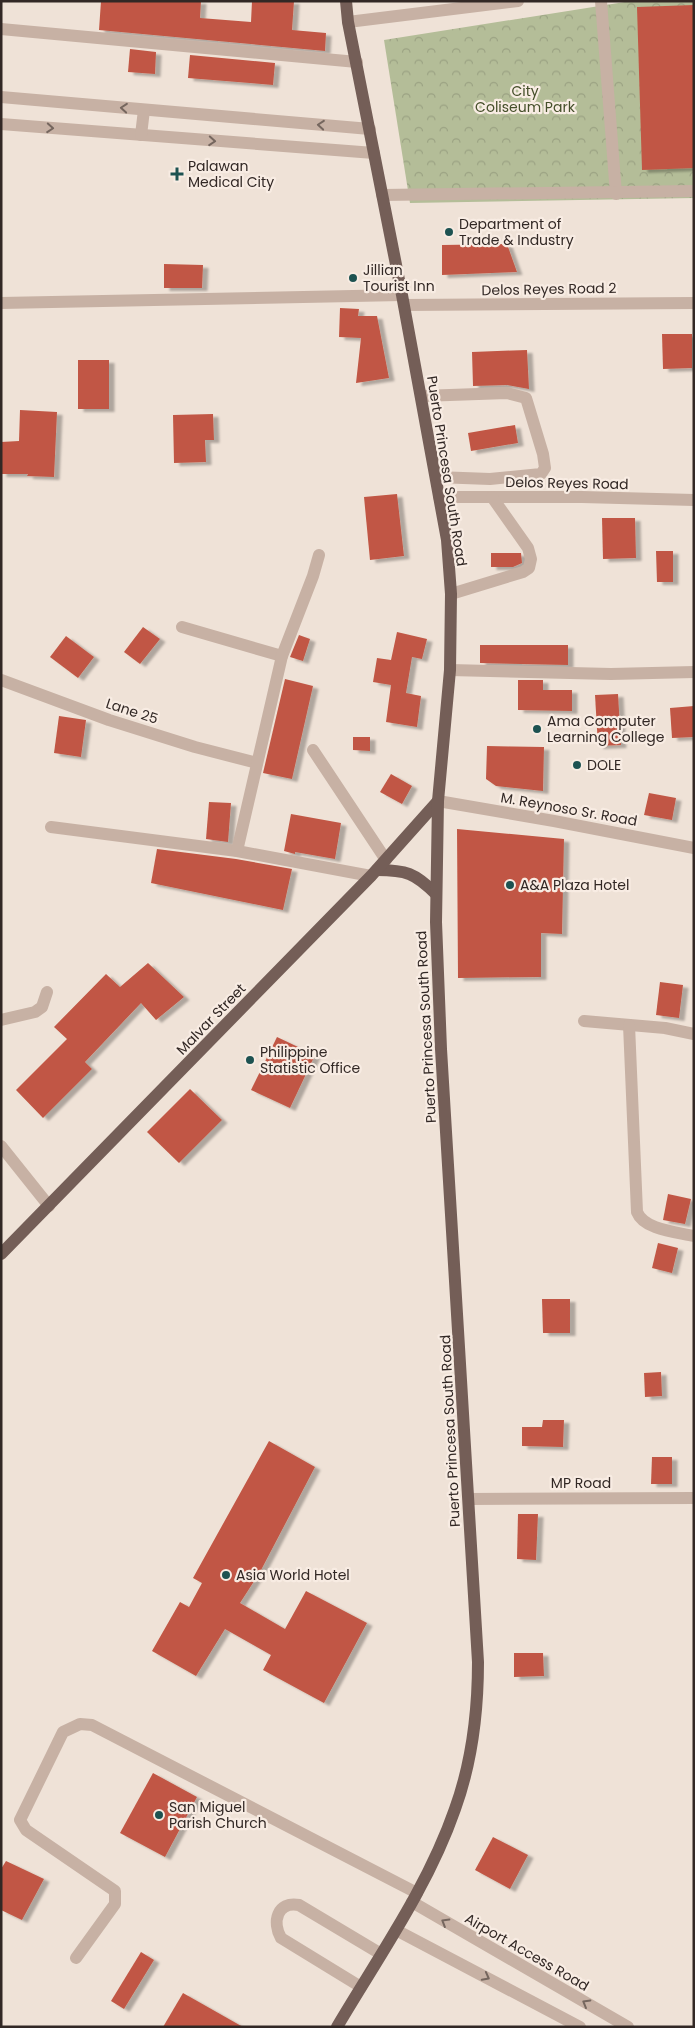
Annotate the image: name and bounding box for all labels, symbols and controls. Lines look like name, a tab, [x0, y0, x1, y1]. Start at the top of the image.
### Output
park label: City Coliseum Park	[475, 81, 576, 117]
one-way arrow	[120, 103, 128, 114]
one-way arrow	[317, 120, 325, 131]
one-way arrow	[46, 123, 54, 134]
one-way arrow	[208, 135, 216, 146]
place label: Palawan Medical City	[188, 156, 274, 192]
marker: Palawan Medical City	[170, 167, 184, 181]
place label: Department of Trade & Industry	[459, 214, 574, 250]
marker: Department of Trade & Industry	[443, 226, 455, 238]
place label: Jillian Tourist Inn	[363, 260, 435, 296]
marker: Jillian Tourist Inn	[347, 272, 359, 284]
street label: Delos Reyes Road 2	[481, 278, 617, 300]
street label: Puerto Princesa South Road	[422, 374, 472, 568]
street label: Delos Reyes Road	[505, 472, 629, 494]
street label: Lane 25	[103, 693, 161, 729]
place label: Ama Computer Learning College	[547, 711, 665, 747]
marker: Ama Computer Learning College	[531, 723, 543, 735]
place label: DOLE	[587, 755, 621, 775]
marker: DOLE	[571, 759, 583, 771]
street label: M. Reynoso Sr. Road	[499, 787, 639, 831]
place label: A&A Plaza Hotel	[520, 875, 629, 895]
marker: A&A Plaza Hotel	[504, 879, 516, 891]
street label: Puerto Princesa South Road	[411, 930, 441, 1124]
street label: Malvar Street	[172, 979, 250, 1059]
place label: Philippine Statistic Office	[260, 1042, 361, 1078]
marker: Philippine Statistic Office	[244, 1054, 256, 1066]
street label: Puerto Princesa South Road	[435, 1334, 465, 1528]
street label: MP Road	[551, 1473, 611, 1493]
place label: Asia World Hotel	[236, 1565, 350, 1585]
marker: Asia World Hotel	[220, 1569, 232, 1581]
place label: San Miguel Parish Church	[169, 1797, 267, 1833]
marker: San Miguel Parish Church	[153, 1809, 165, 1821]
street label: Airport Access Road	[461, 1908, 593, 1996]
one-way arrow	[442, 1918, 451, 1928]
one-way arrow	[481, 1971, 490, 1981]
one-way arrow	[582, 1999, 591, 2009]

